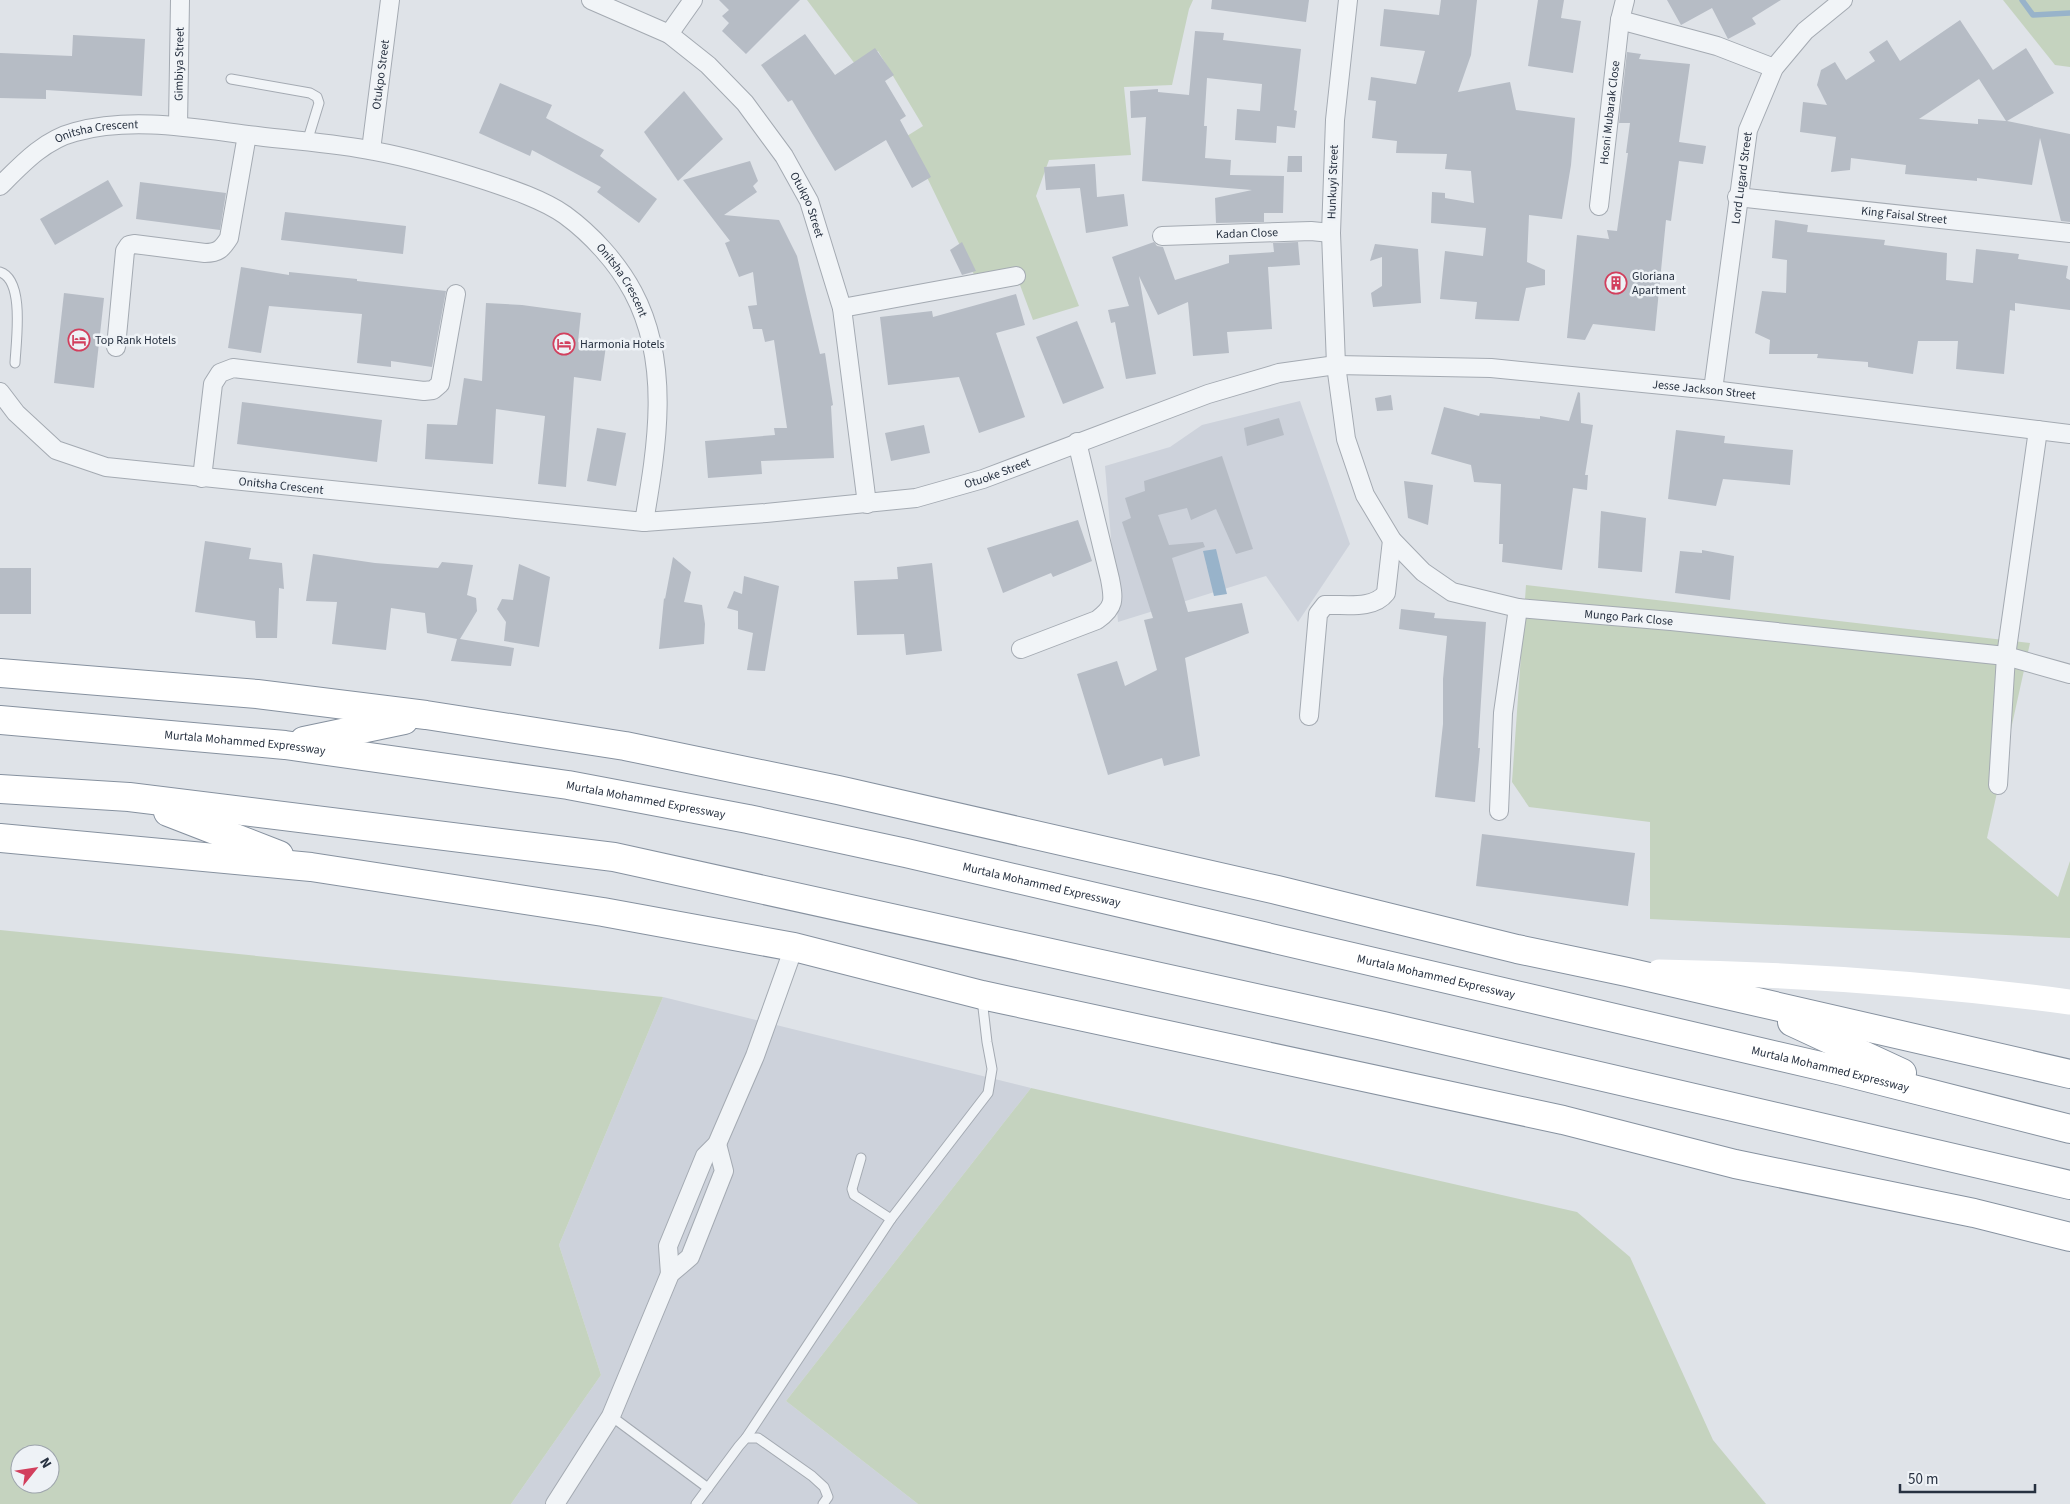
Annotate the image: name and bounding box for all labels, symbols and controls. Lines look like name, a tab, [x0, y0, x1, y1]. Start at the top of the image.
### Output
street label: Gimbiya Street	[170, 27, 188, 101]
street label: Otukpo Street	[368, 39, 393, 110]
street label: Hosni Mubarak Close	[1595, 60, 1624, 166]
street label: Onitsha Crescent	[52, 116, 138, 147]
street label: Lord Lugard Street	[1727, 131, 1756, 225]
street label: Hunkuyi Street	[1323, 145, 1343, 219]
street label: Otukpo Street	[786, 169, 828, 240]
street label: King Faisal Street	[1860, 202, 1948, 228]
street label: Kadan Close	[1216, 224, 1278, 243]
street label: Onitsha Crescent	[592, 239, 652, 320]
place label: Gloriana Apartment	[1632, 268, 1686, 299]
building icon: Gloriana Apartment	[1604, 271, 1628, 295]
hotel icon: Top Rank Hotels	[67, 328, 91, 352]
place label: Top Rank Hotels	[95, 332, 176, 349]
hotel icon: Harmonia Hotels	[552, 332, 576, 356]
place label: Harmonia Hotels	[580, 336, 665, 353]
street label: Jesse Jackson Street	[1652, 376, 1757, 404]
street label: Otuoke Street	[962, 453, 1033, 492]
street label: Onitsha Crescent	[238, 473, 324, 499]
street label: Mungo Park Close	[1584, 605, 1674, 630]
street label: Murtala Mohammed Expressway	[164, 726, 327, 759]
street label: Murtala Mohammed Expressway	[565, 776, 727, 823]
street label: Murtala Mohammed Expressway	[961, 858, 1123, 911]
street label: Murtala Mohammed Expressway	[1355, 950, 1517, 1003]
street label: Murtala Mohammed Expressway	[1750, 1042, 1912, 1096]
north arrow	[10, 1444, 60, 1494]
text: N	[34, 1454, 56, 1472]
scale bar	[1900, 1462, 2035, 1494]
text: 50 m	[1908, 1469, 1938, 1490]

